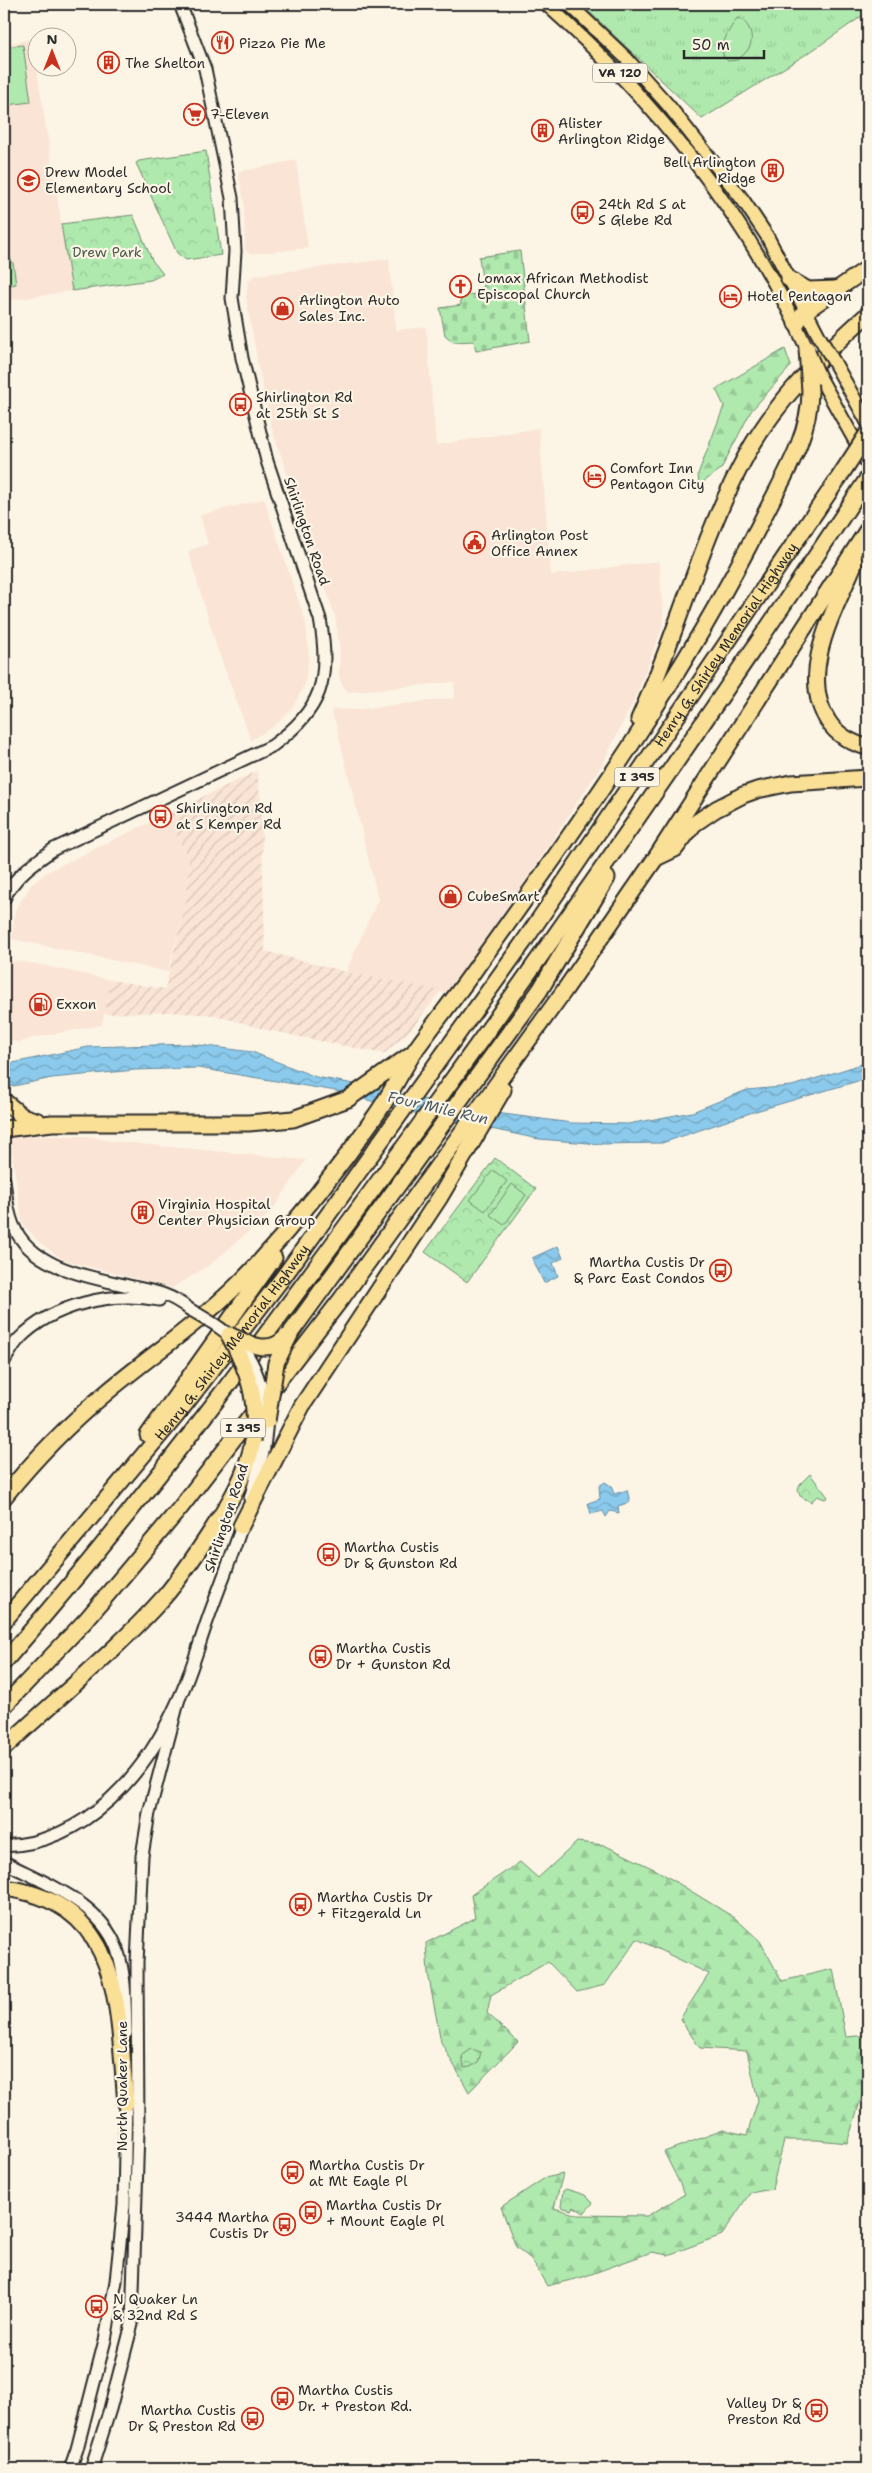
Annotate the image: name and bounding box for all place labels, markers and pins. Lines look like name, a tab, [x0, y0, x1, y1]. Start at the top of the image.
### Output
restaurant icon: Pizza Pie Me	[211, 31, 235, 55]
place label: Pizza Pie Me	[239, 34, 326, 52]
building icon: The Shelton	[97, 51, 121, 75]
place label: The Shelton	[125, 54, 206, 72]
supermarket icon: 7-Eleven	[182, 102, 206, 126]
place label: 7-Eleven	[210, 105, 269, 123]
place label: Alister Arlington Ridge	[558, 114, 665, 148]
building icon: Alister Arlington Ridge	[530, 119, 554, 143]
place label: Bell Arlington Ridge	[663, 153, 756, 187]
building icon: Bell Arlington Ridge	[760, 158, 784, 182]
place label: Drew Model Elementary School	[45, 163, 172, 197]
school or university icon: Drew Model Elementary School	[17, 168, 41, 192]
place label: 24th Rd S at S Glebe Rd	[598, 195, 686, 229]
bus stop icon: 24th Rd S at S Glebe Rd	[570, 200, 594, 224]
place label: Lomax African Methodist Episcopal Church	[477, 269, 649, 303]
church icon: Lomax African Methodist Episcopal Church	[449, 274, 473, 298]
hotel icon: Hotel Pentagon	[719, 284, 743, 308]
place label: Hotel Pentagon	[747, 287, 852, 305]
place label: Arlington Auto Sales Inc.	[299, 291, 400, 325]
shop icon: Arlington Auto Sales Inc.	[271, 296, 295, 320]
place label: Shirlington Rd at 25th St S	[256, 388, 353, 422]
bus stop icon: Shirlington Rd at 25th St S	[228, 393, 252, 417]
place label: Comfort Inn Pentagon City	[610, 459, 705, 493]
hotel icon: Comfort Inn Pentagon City	[582, 464, 606, 488]
place label: Arlington Post Office Annex	[491, 526, 588, 560]
public building icon: Arlington Post Office Annex	[463, 531, 487, 555]
place label: Shirlington Rd at S Kemper Rd	[176, 799, 282, 833]
bus stop icon: Shirlington Rd at S Kemper Rd	[148, 804, 172, 828]
shop icon: CubeSmart	[439, 884, 463, 908]
place label: CubeSmart	[467, 887, 540, 905]
fuel station icon: Exxon	[28, 992, 52, 1016]
place label: Exxon	[56, 995, 97, 1013]
place label: Virginia Hospital Center Physician Group	[158, 1195, 315, 1229]
building icon: Virginia Hospital Center Physician Group	[130, 1200, 154, 1224]
place label: Martha Custis Dr & Parc East Condos	[574, 1253, 705, 1287]
bus stop icon: Martha Custis Dr & Parc East Condos	[709, 1258, 733, 1282]
place label: Martha Custis Dr & Gunston Rd	[344, 1538, 458, 1572]
bus stop icon: Martha Custis Dr & Gunston Rd	[316, 1543, 340, 1567]
place label: Martha Custis Dr + Gunston Rd	[336, 1639, 451, 1673]
bus stop icon: Martha Custis Dr + Gunston Rd	[308, 1644, 332, 1668]
place label: Martha Custis Dr + Fitzgerald Ln	[317, 1888, 433, 1922]
bus stop icon: Martha Custis Dr + Fitzgerald Ln	[289, 1893, 313, 1917]
place label: Martha Custis Dr at Mt Eagle Pl	[309, 2156, 425, 2190]
bus stop icon: Martha Custis Dr at Mt Eagle Pl	[281, 2161, 305, 2185]
place label: Martha Custis Dr + Mount Eagle Pl	[326, 2196, 445, 2230]
bus stop icon: Martha Custis Dr + Mount Eagle Pl	[298, 2201, 322, 2225]
place label: 3444 Martha Custis Dr	[175, 2208, 269, 2242]
bus stop icon: 3444 Martha Custis Dr	[273, 2213, 297, 2237]
place label: N Quaker Ln & 32nd Rd S	[113, 2290, 198, 2324]
bus stop icon: N Quaker Ln & 32nd Rd S	[85, 2295, 109, 2319]
place label: Martha Custis Dr. + Preston Rd.	[298, 2381, 412, 2415]
bus stop icon: Martha Custis Dr. + Preston Rd.	[270, 2386, 294, 2410]
place label: Valley Dr & Preston Rd	[726, 2394, 801, 2428]
bus stop icon: Valley Dr & Preston Rd	[805, 2399, 829, 2423]
place label: Martha Custis Dr & Preston Rd	[128, 2401, 236, 2435]
bus stop icon: Martha Custis Dr & Preston Rd	[240, 2406, 264, 2430]

